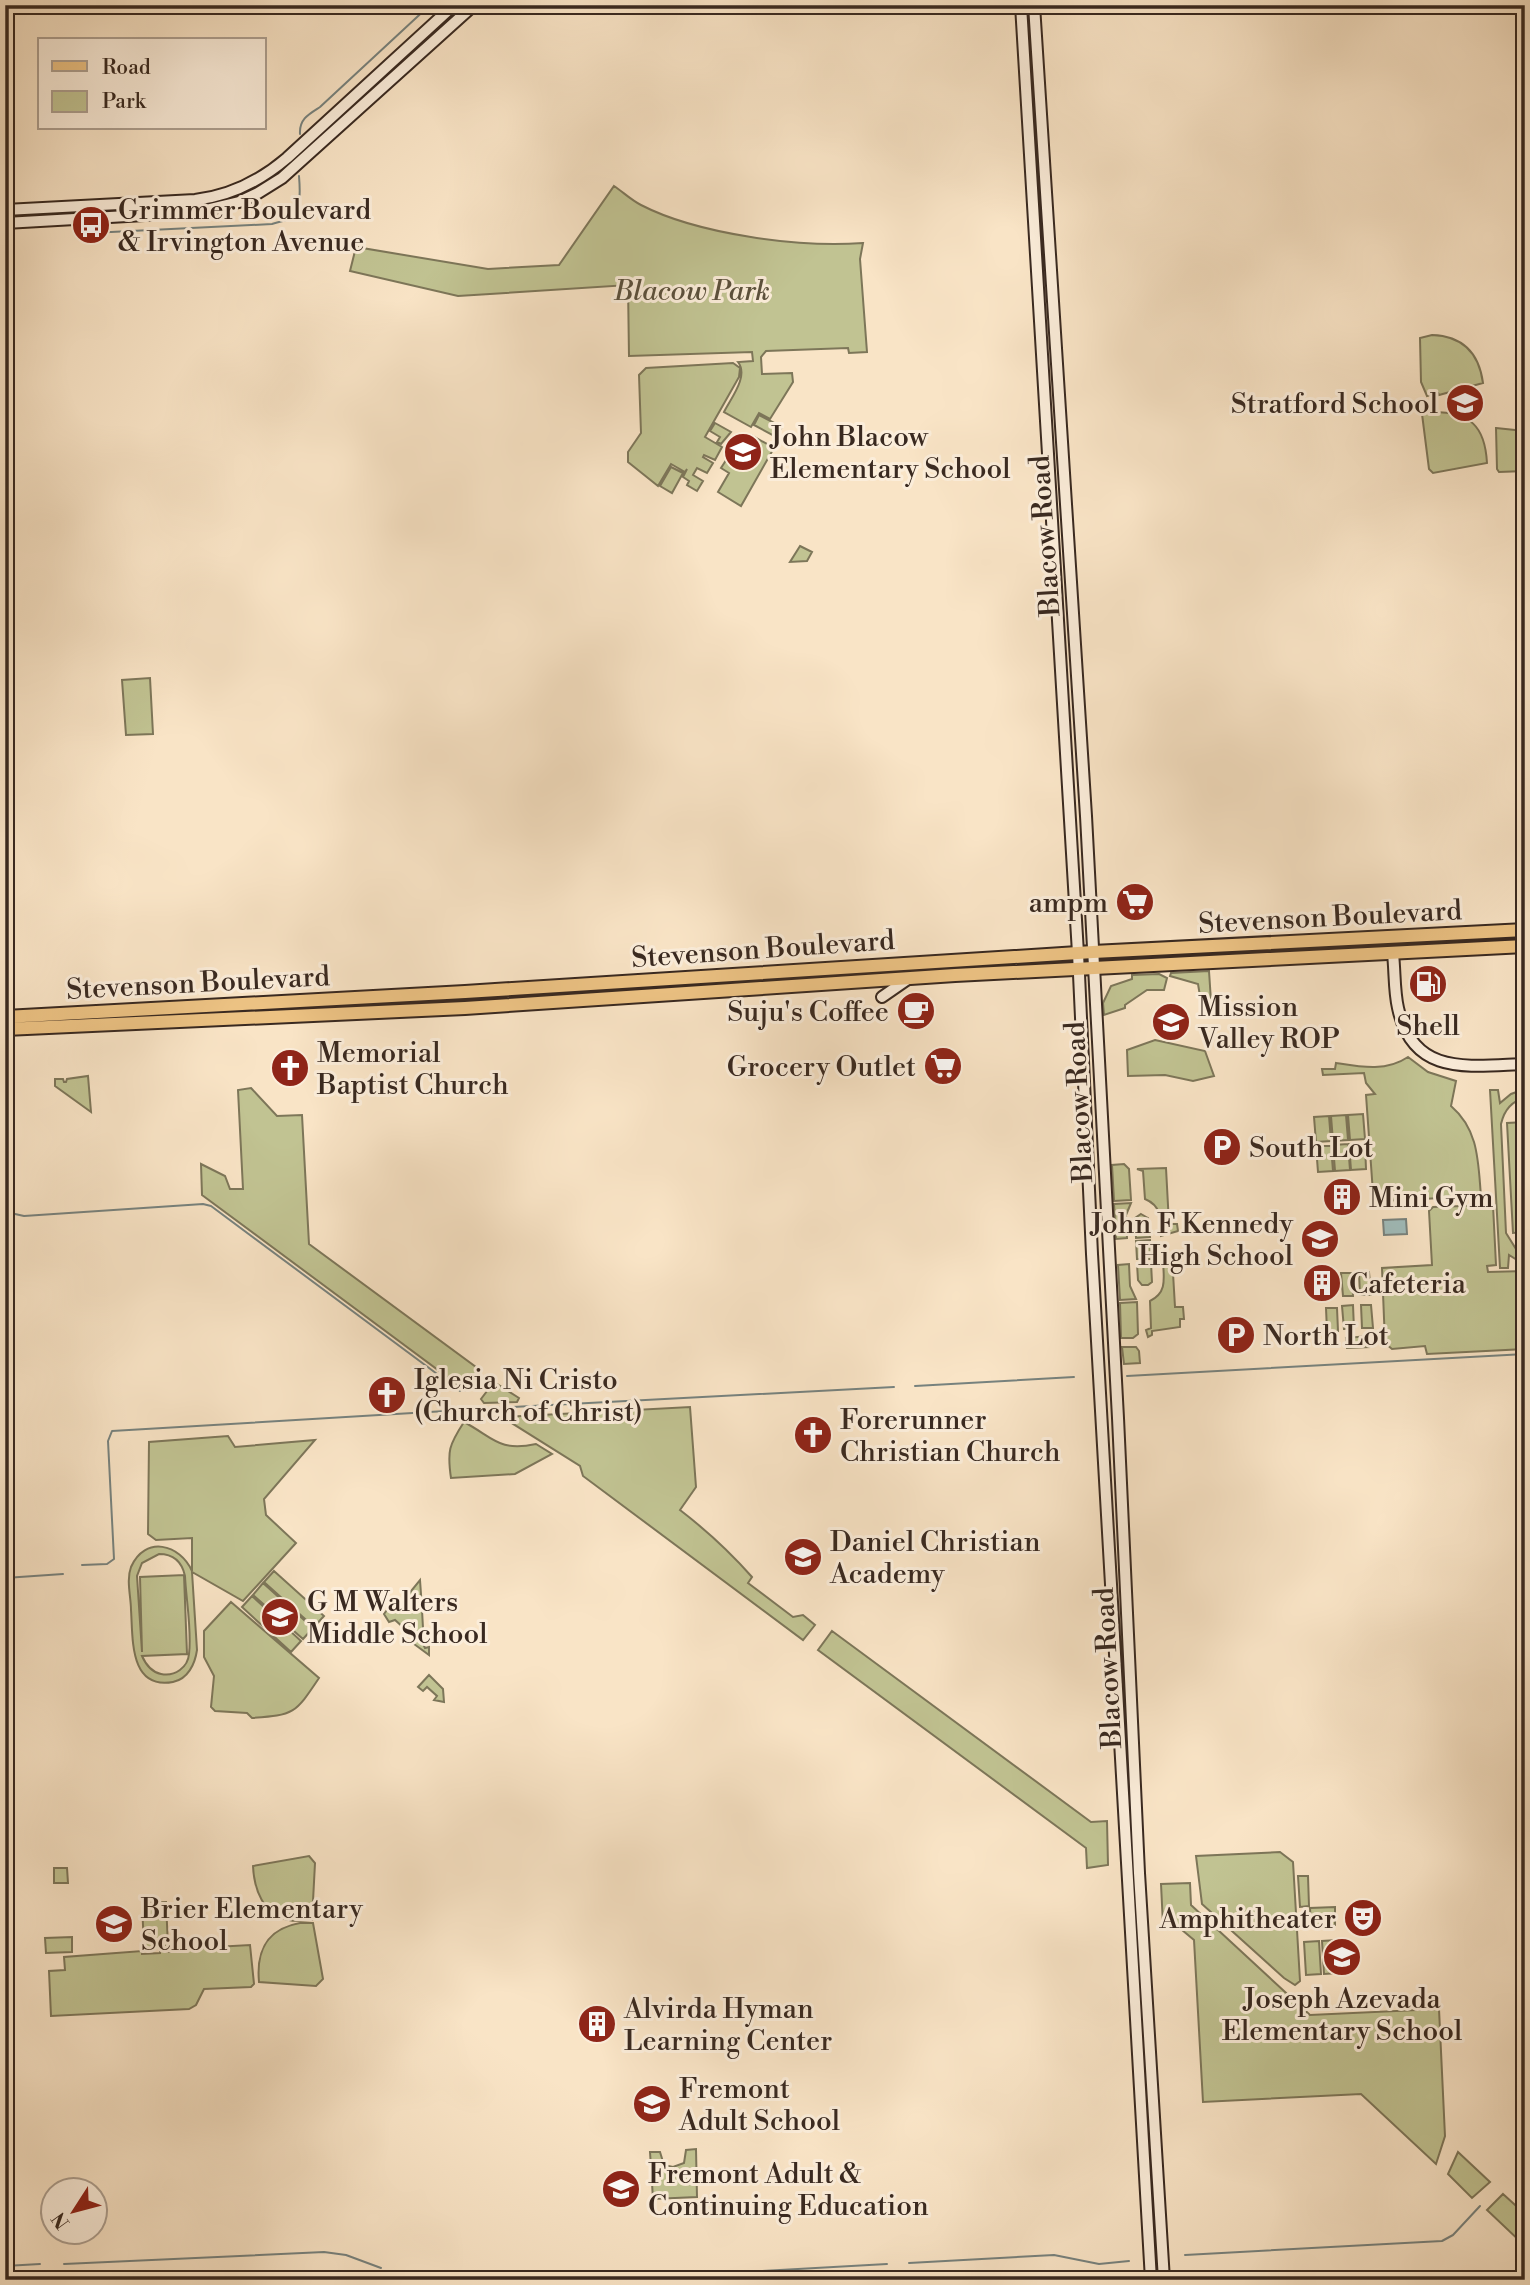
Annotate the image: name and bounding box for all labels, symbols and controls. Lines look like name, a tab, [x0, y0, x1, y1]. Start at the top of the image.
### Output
legend	[38, 38, 266, 130]
text: Road	[102, 55, 151, 81]
text: Park	[102, 89, 147, 115]
place label: Grimmer Boulevard & Irvington Avenue	[118, 193, 371, 260]
bus stop icon: Grimmer Boulevard & Irvington Avenue	[70, 204, 112, 246]
park label: Blacow Park	[613, 274, 770, 309]
school or university icon: Stratford School	[1444, 382, 1486, 424]
place label: Stratford School	[1231, 387, 1438, 422]
place label: John Blacow Elementary School	[769, 420, 1011, 487]
school or university icon: John Blacow Elementary School	[722, 431, 764, 473]
street label: Blacow Road	[1022, 454, 1069, 619]
supermarket icon: ampm	[1114, 881, 1156, 923]
place label: ampm	[1029, 886, 1108, 921]
street label: Stevenson Boulevard	[1197, 893, 1463, 942]
street label: Stevenson Boulevard	[630, 923, 896, 976]
street label: Stevenson Boulevard	[65, 959, 331, 1008]
fuel station icon: Shell	[1407, 963, 1449, 1005]
cafe icon: Suju's Coffee	[895, 990, 937, 1032]
place label: Mission Valley ROP	[1197, 990, 1340, 1057]
place label: Suju's Coffee	[727, 995, 889, 1030]
school or university icon: Mission Valley ROP	[1150, 1001, 1192, 1043]
place label: Shell	[1396, 1009, 1460, 1044]
street label: Blacow Road	[1058, 1020, 1101, 1184]
place label: Memorial Baptist Church	[316, 1036, 509, 1103]
supermarket icon: Grocery Outlet	[922, 1045, 964, 1087]
church icon: Memorial Baptist Church	[269, 1047, 311, 1089]
place label: Grocery Outlet	[727, 1050, 916, 1085]
parking icon: South Lot	[1201, 1126, 1243, 1168]
place label: South Lot	[1249, 1131, 1374, 1166]
building icon: Mini Gym	[1321, 1176, 1363, 1218]
place label: Mini Gym	[1369, 1181, 1493, 1216]
place label: John F Kennedy High School	[1089, 1207, 1293, 1274]
school or university icon: John F Kennedy High School	[1299, 1218, 1341, 1260]
building icon: Cafeteria	[1301, 1262, 1343, 1304]
place label: Cafeteria	[1349, 1267, 1467, 1302]
parking icon: North Lot	[1215, 1314, 1257, 1356]
place label: North Lot	[1263, 1319, 1389, 1354]
place label: Iglesia Ni Cristo (Church of Christ)	[414, 1363, 643, 1430]
church icon: Iglesia Ni Cristo (Church of Christ)	[366, 1374, 408, 1416]
place label: Forerunner Christian Church	[840, 1403, 1061, 1470]
church icon: Forerunner Christian Church	[792, 1414, 834, 1456]
place label: Daniel Christian Academy	[829, 1525, 1041, 1592]
school or university icon: Daniel Christian Academy	[782, 1536, 824, 1578]
place label: G M Walters Middle School	[307, 1585, 487, 1652]
street label: Blacow Road	[1087, 1586, 1130, 1750]
school or university icon: G M Walters Middle School	[259, 1596, 301, 1638]
place label: Brier Elementary School	[140, 1892, 363, 1959]
theatre icon: Amphitheater	[1342, 1897, 1384, 1939]
place label: Amphitheater	[1158, 1902, 1336, 1937]
school or university icon: Brier Elementary School	[93, 1903, 135, 1945]
school or university icon: Joseph Azevada Elementary School	[1321, 1936, 1363, 1978]
place label: Joseph Azevada Elementary School	[1222, 1982, 1462, 2049]
place label: Alvirda Hyman Learning Center	[623, 1992, 832, 2059]
building icon: Alvirda Hyman Learning Center	[576, 2003, 618, 2045]
place label: Fremont Adult School	[678, 2072, 840, 2139]
school or university icon: Fremont Adult School	[631, 2083, 673, 2125]
place label: Fremont Adult & Continuing Education	[648, 2157, 929, 2224]
school or university icon: Fremont Adult & Continuing Education	[600, 2168, 642, 2210]
north arrow	[38, 2176, 108, 2246]
text: N	[47, 2207, 75, 2234]

